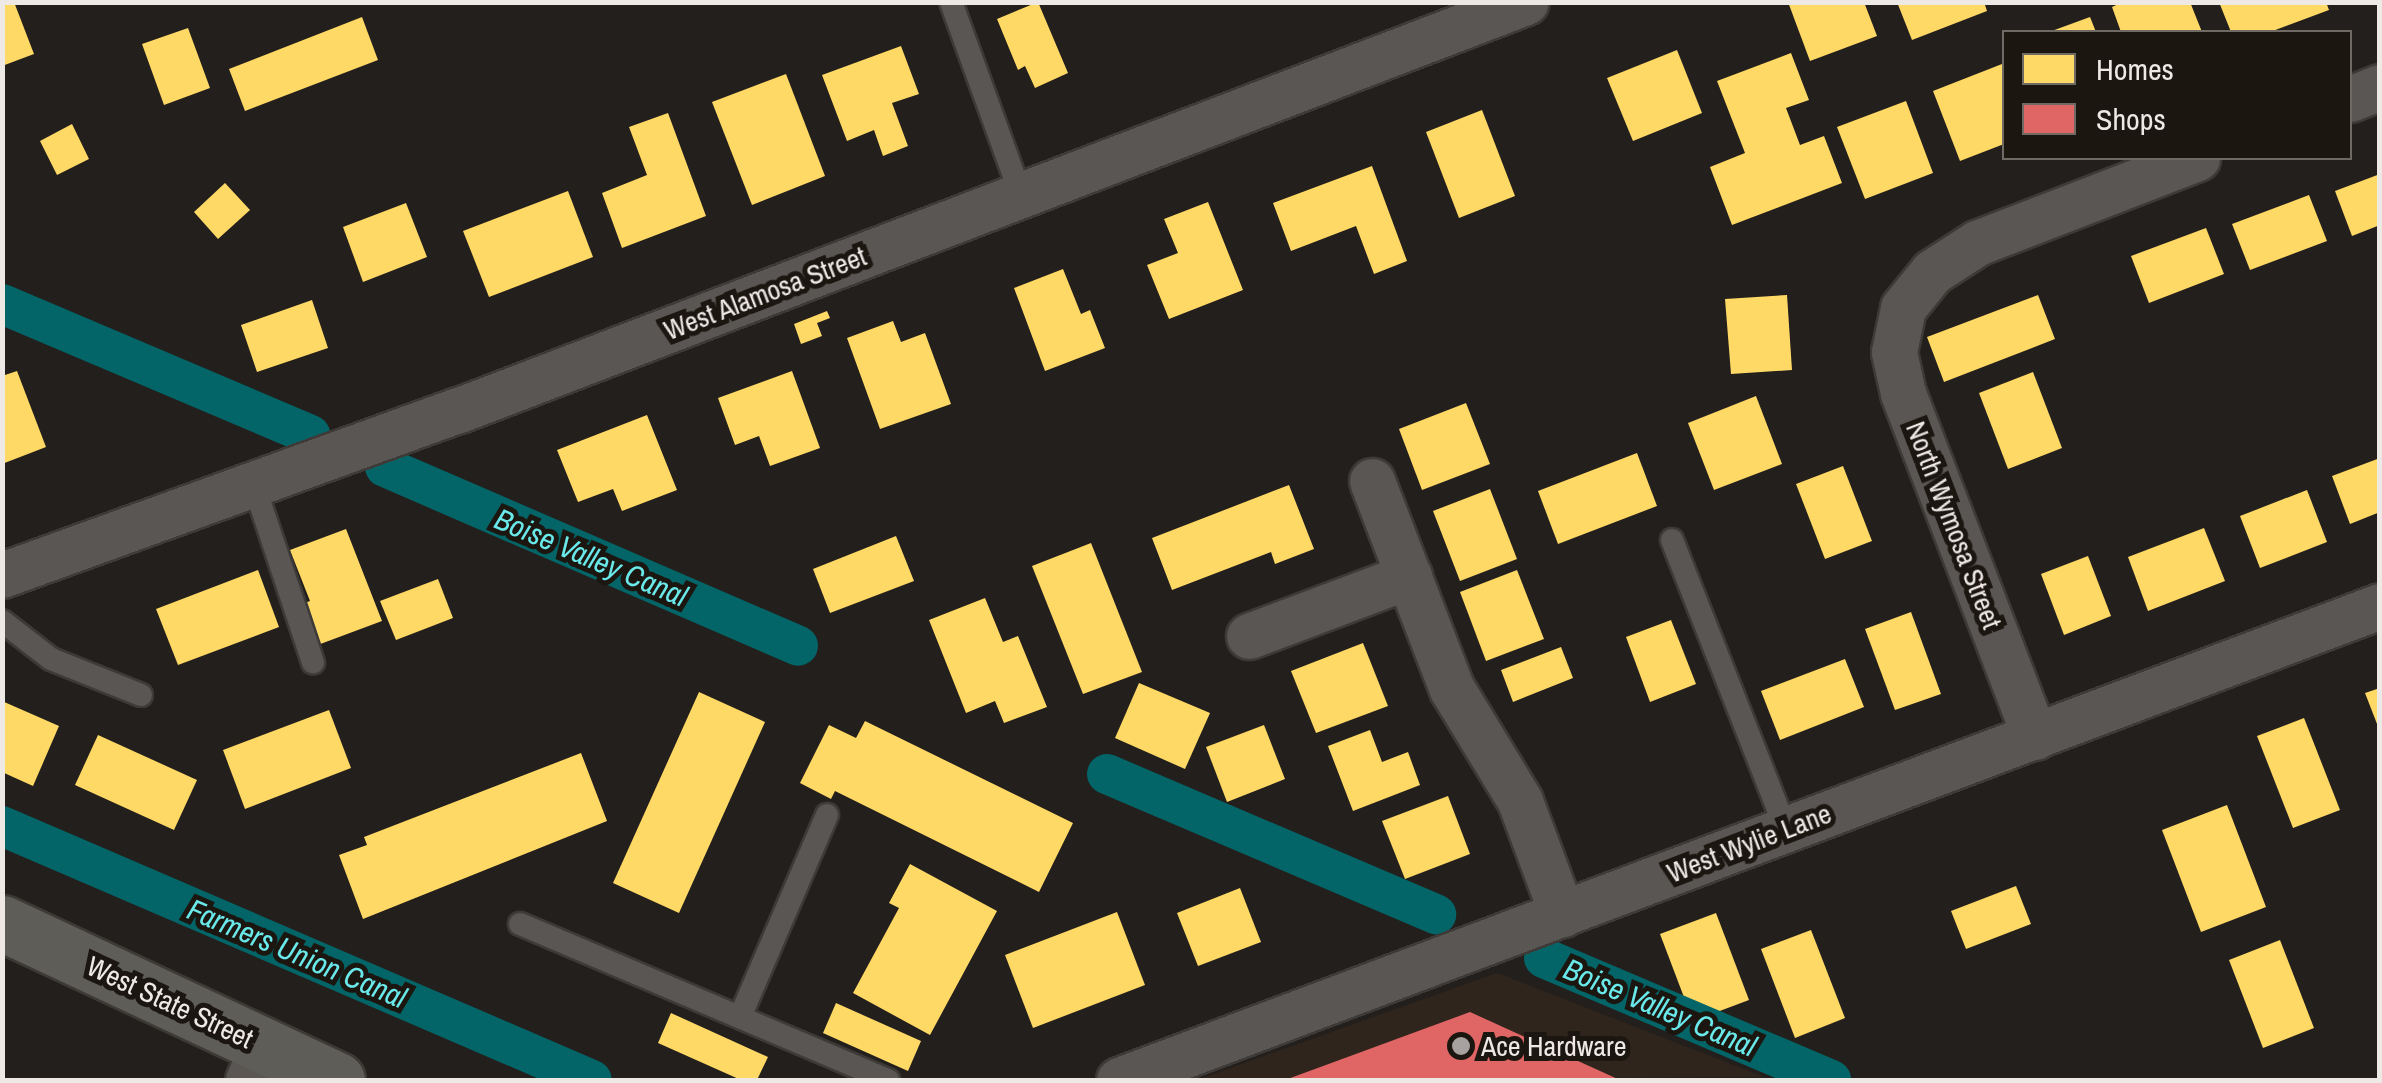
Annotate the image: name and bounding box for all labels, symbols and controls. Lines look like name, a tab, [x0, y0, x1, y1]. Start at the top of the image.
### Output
legend	[2002, 30, 2352, 160]
text: Homes	[2096, 49, 2174, 89]
text: Shops	[2096, 99, 2166, 139]
street label: West Alamosa Street	[658, 239, 872, 347]
street label: North Wymosa Street	[1899, 417, 2009, 633]
water label: Boise Valley Canal	[489, 500, 693, 614]
street label: West Wylie Lane	[1662, 796, 1836, 890]
water label: Farmers Union Canal	[182, 891, 412, 1015]
street label: West State Street	[82, 949, 258, 1055]
water label: Boise Valley Canal	[1558, 950, 1762, 1064]
place label: Ace Hardware	[1481, 1029, 1626, 1063]
marker: Ace Hardware	[1450, 1035, 1472, 1057]

